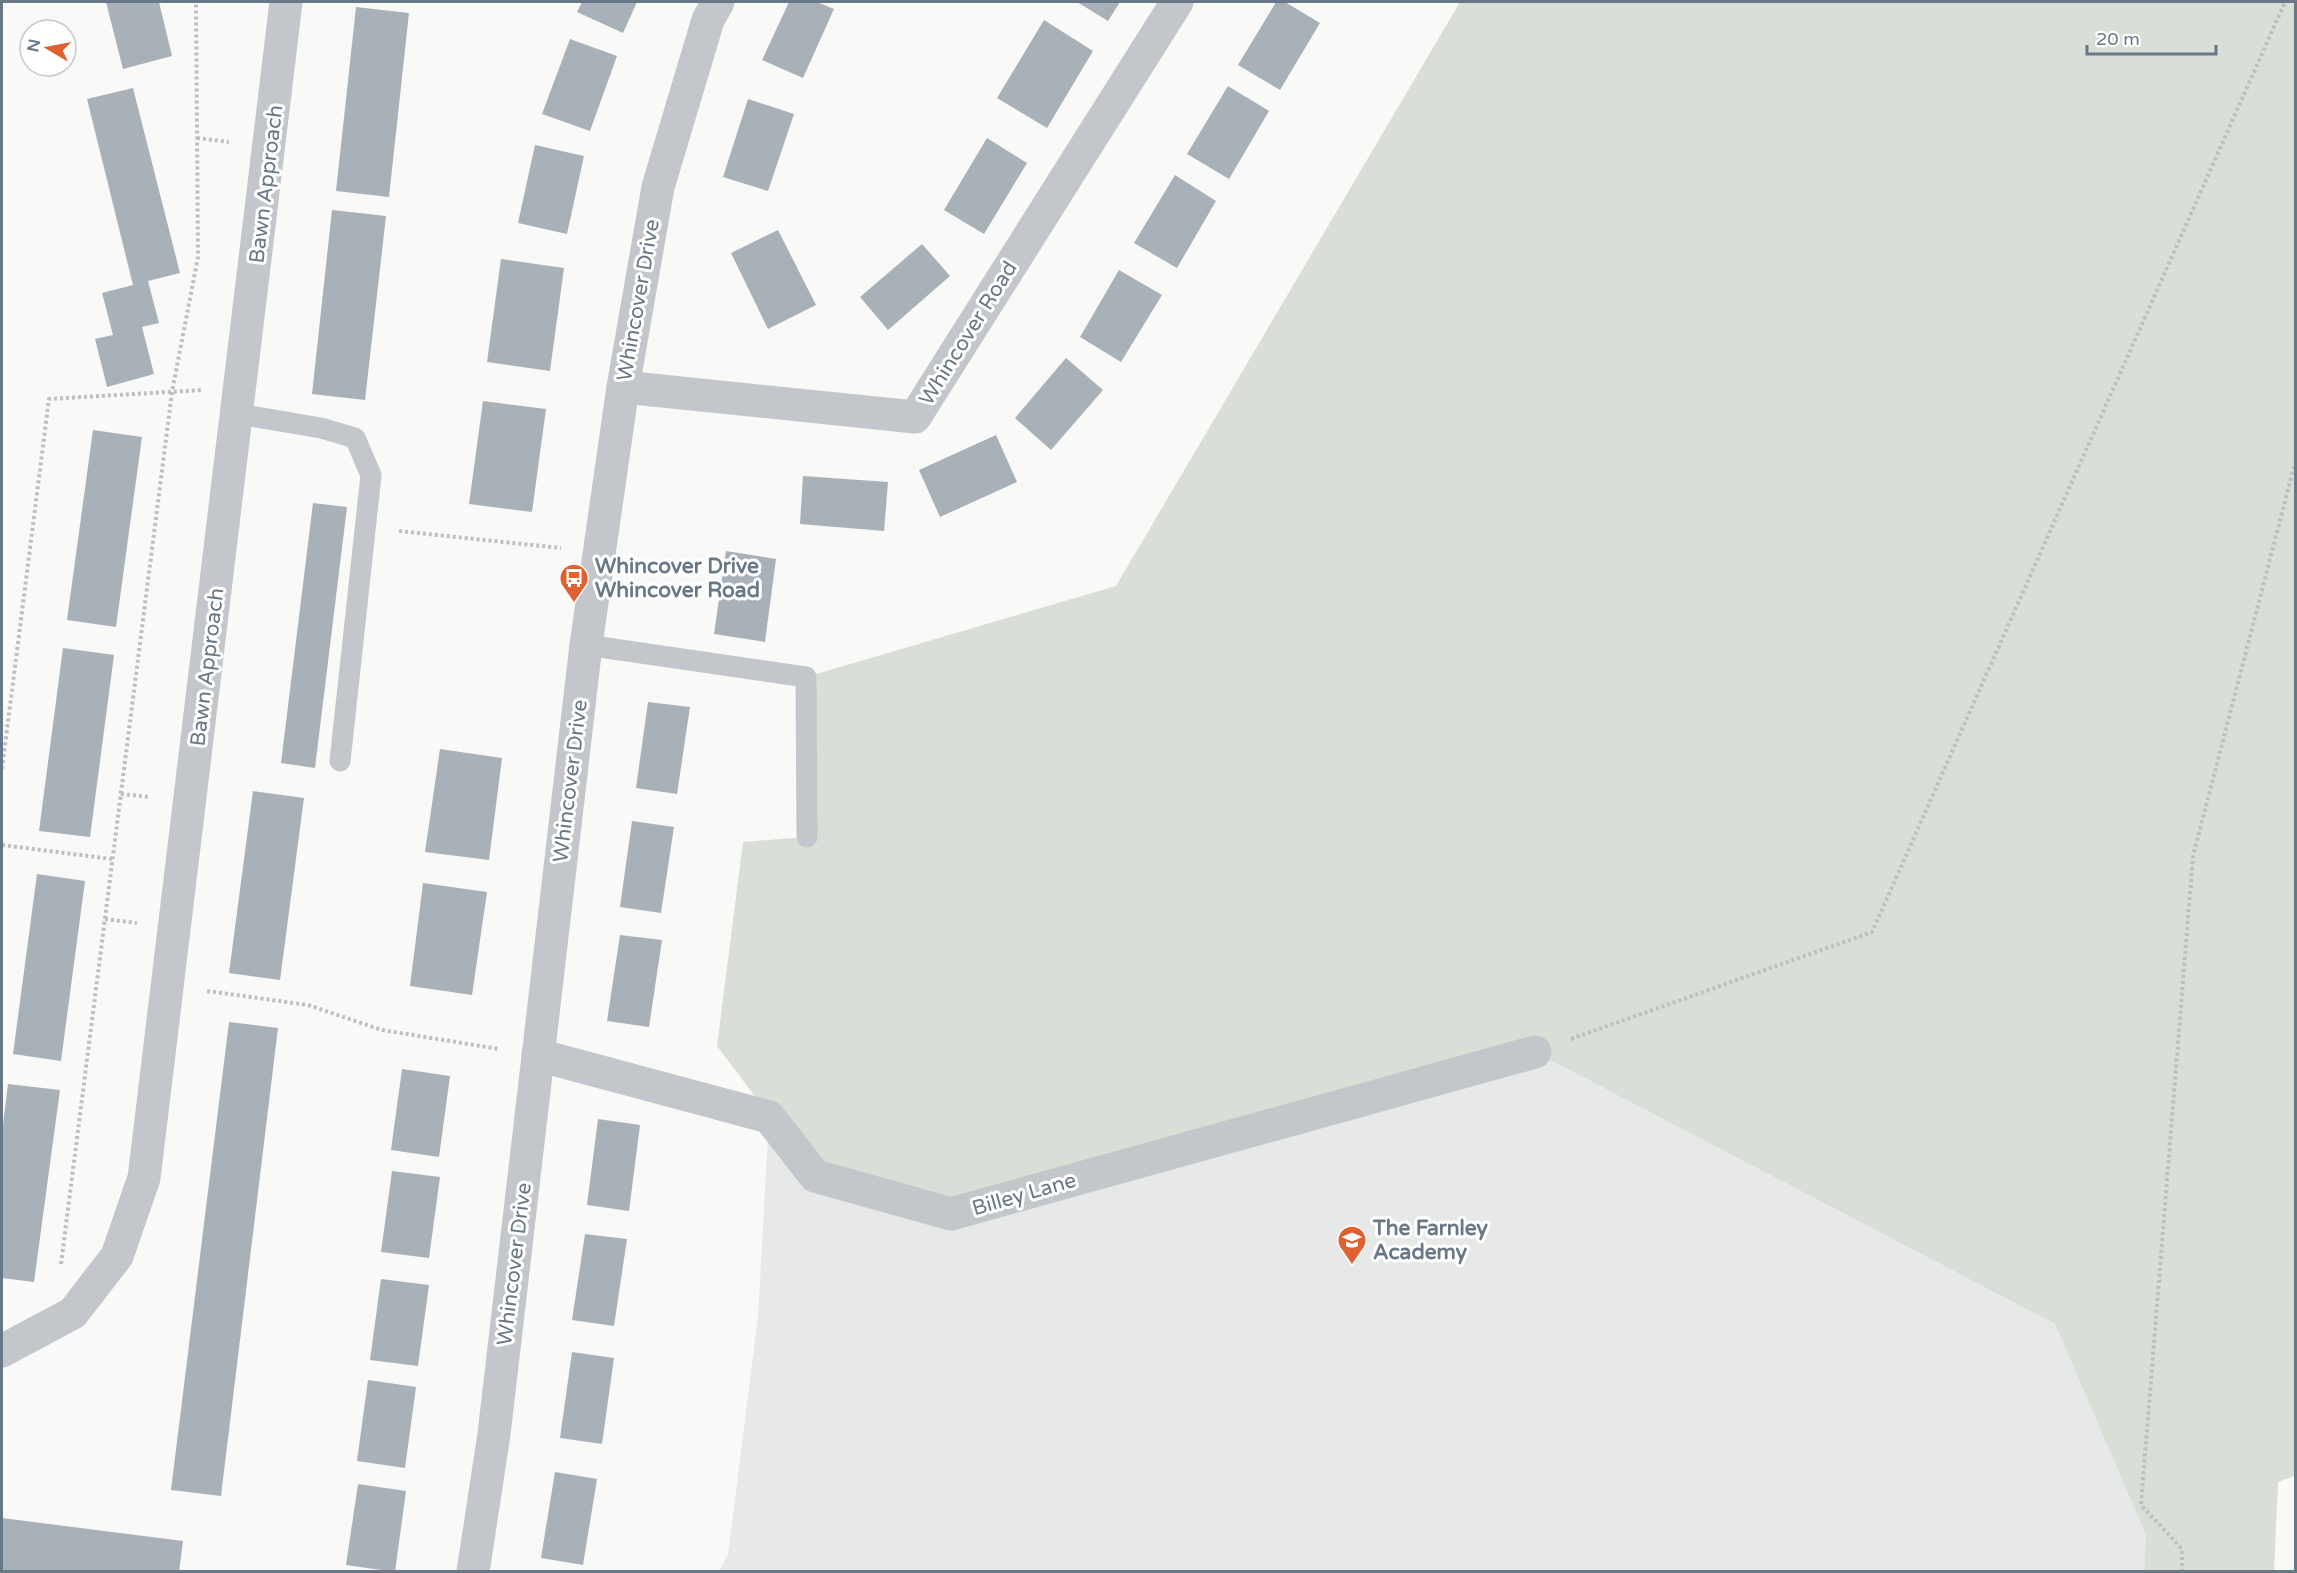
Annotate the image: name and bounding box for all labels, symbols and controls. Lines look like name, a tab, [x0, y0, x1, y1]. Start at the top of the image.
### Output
north arrow	[18, 18, 78, 78]
scale bar	[2087, 18, 2216, 56]
text: 20 m	[2096, 28, 2140, 50]
text: N	[23, 38, 45, 54]
street label: Bawn Approach	[244, 103, 289, 265]
street label: Whincover Drive	[612, 217, 665, 383]
street label: Whincover Road	[914, 257, 1023, 410]
place label: Whincover Drive Whincover Road	[595, 554, 760, 603]
bus stop icon: Whincover Drive Whincover Road	[558, 562, 590, 604]
street label: Bawn Approach	[185, 586, 230, 748]
street label: Whincover Drive	[548, 698, 593, 864]
street label: Billey Lane	[969, 1168, 1079, 1221]
street label: Whincover Drive	[492, 1181, 537, 1347]
place label: The Farnley Academy	[1372, 1216, 1489, 1265]
school or university icon: The Farnley Academy	[1336, 1224, 1368, 1266]

